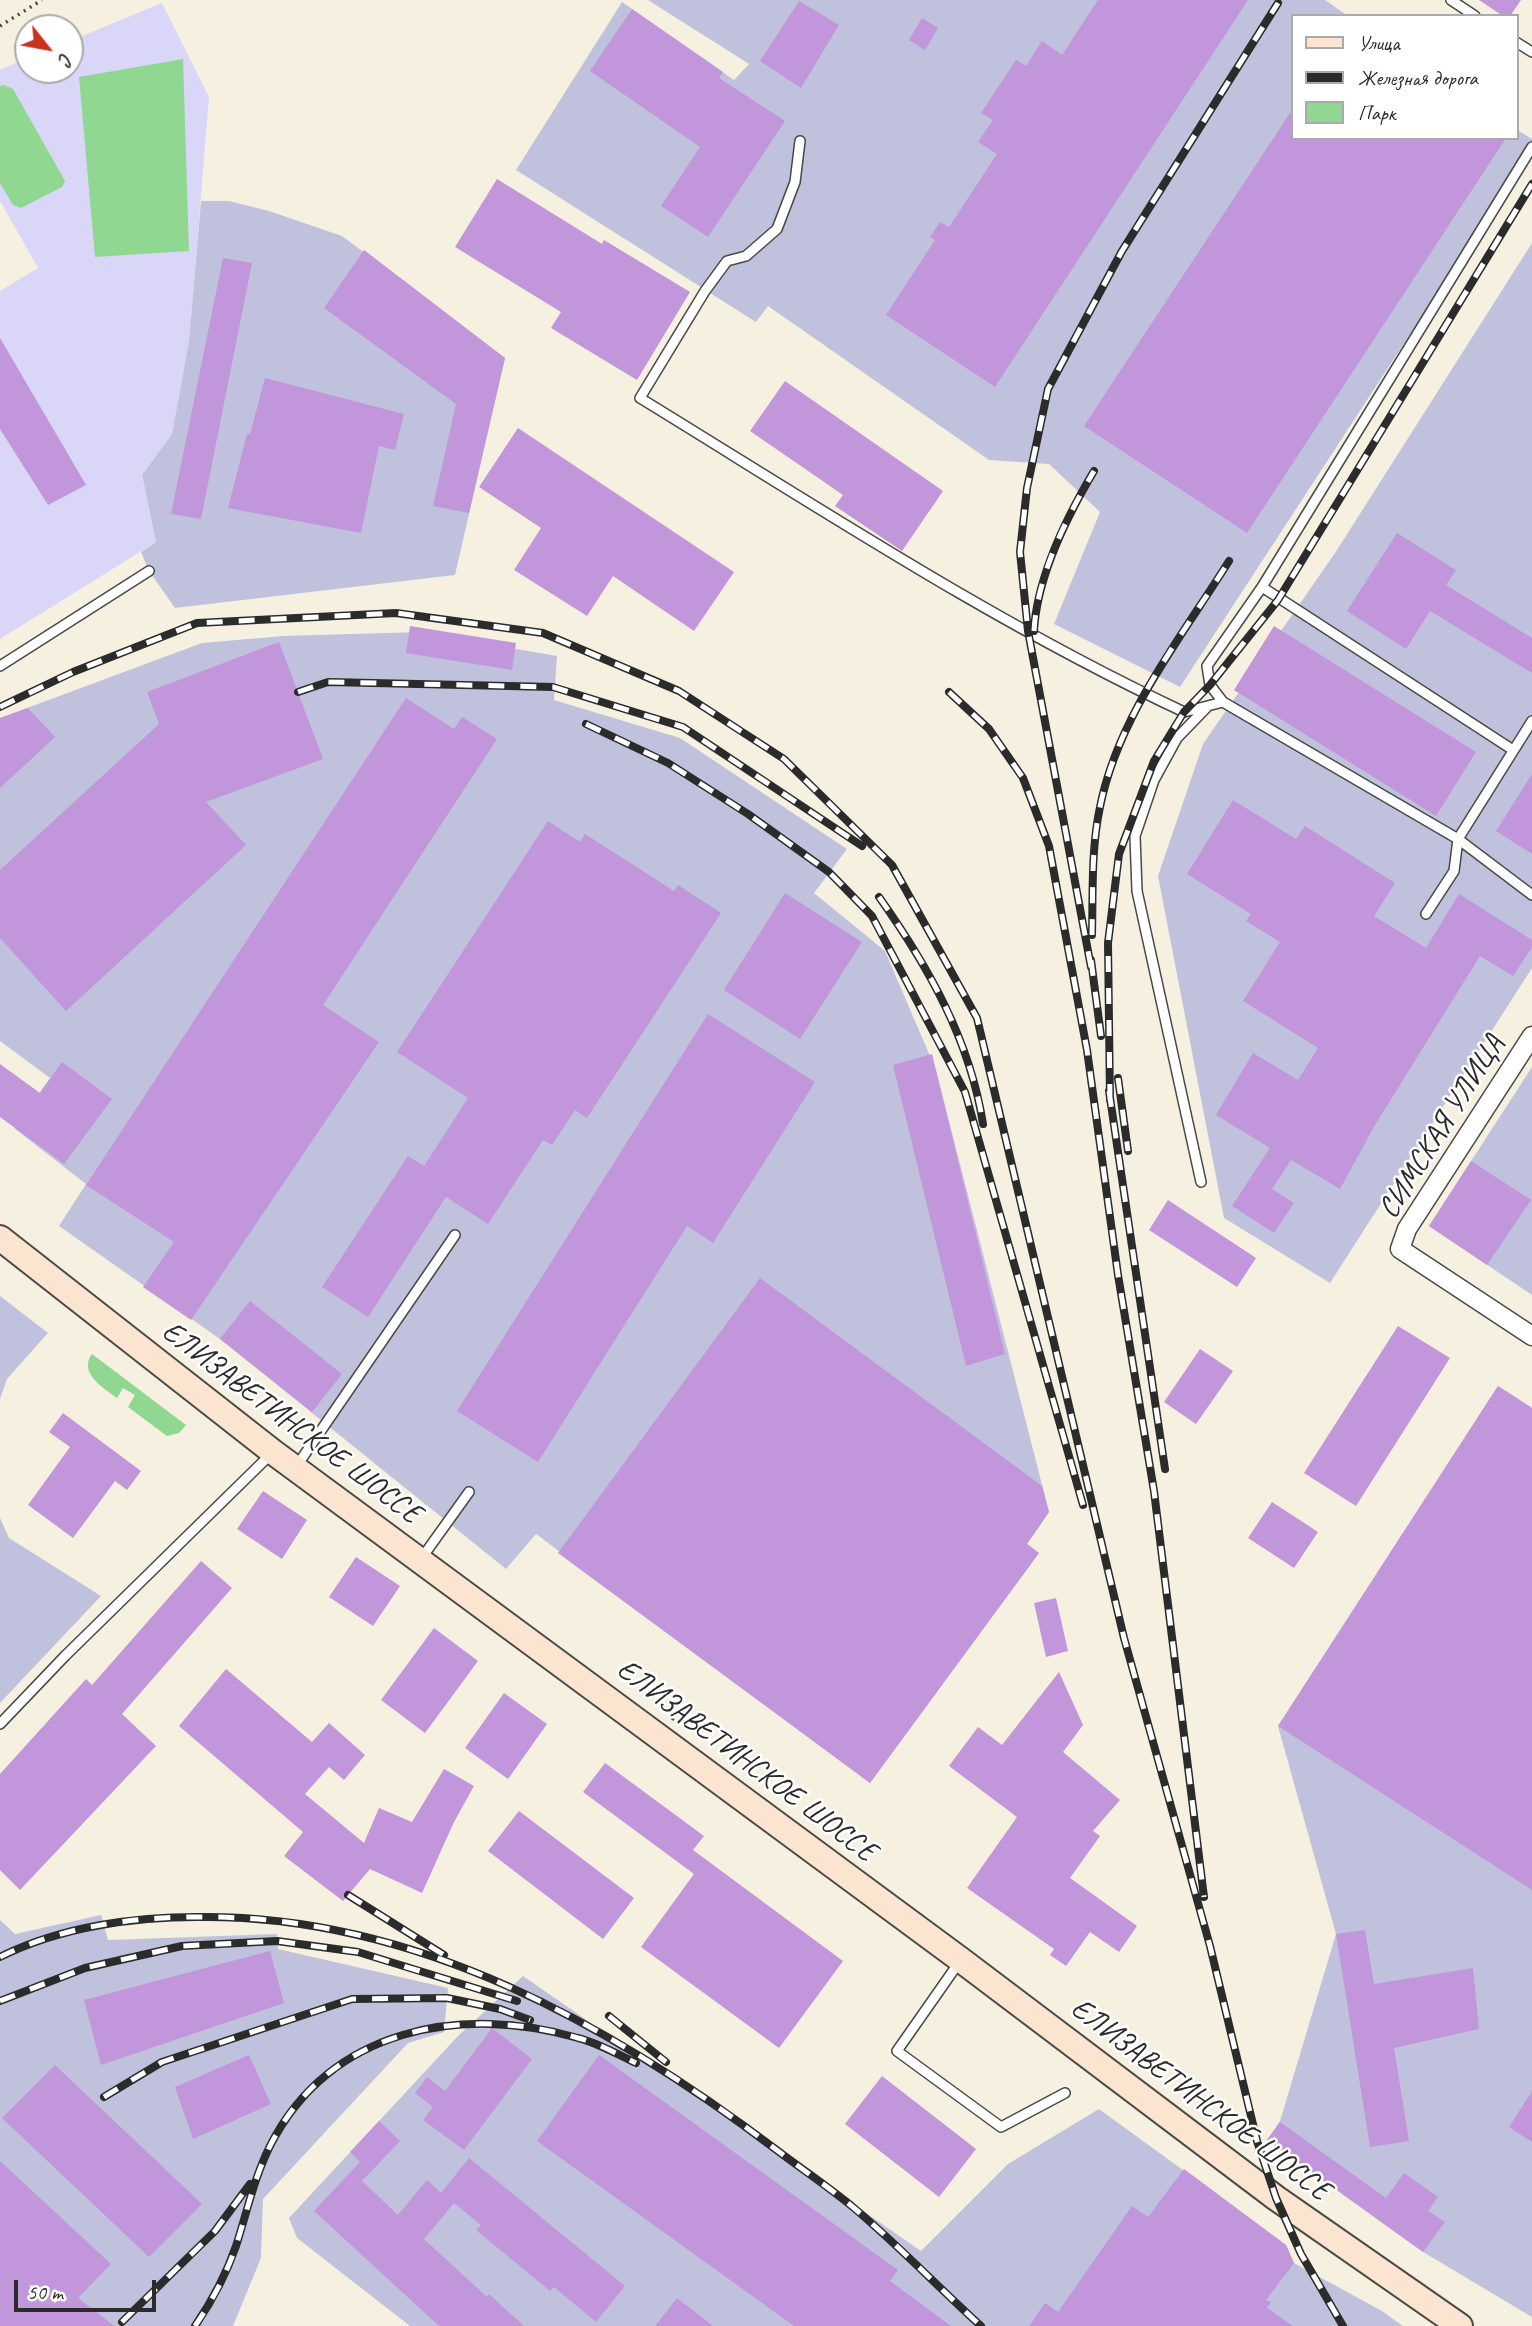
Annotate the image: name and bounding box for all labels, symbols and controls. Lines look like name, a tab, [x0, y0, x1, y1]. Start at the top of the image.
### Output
north arrow	[14, 14, 84, 84]
legend	[1290, 14, 1518, 140]
text: Улица	[1358, 30, 1400, 56]
text: С	[53, 49, 78, 69]
text: Железная дорога	[1358, 65, 1478, 91]
text: Парк	[1358, 100, 1395, 126]
street label: СИМСКАЯ УЛИЦА	[1371, 1029, 1513, 1225]
street label: ЕЛИЗАВЕТИНСКОЕ ШОССЕ	[154, 1314, 428, 1532]
street label: ЕЛИЗАВЕТИНСКОЕ ШОССЕ	[609, 1652, 883, 1870]
street label: ЕЛИЗАВЕТИНСКОЕ ШОССЕ	[1063, 1991, 1337, 2209]
scale bar	[18, 2266, 159, 2310]
text: 50 m	[27, 2279, 63, 2305]

